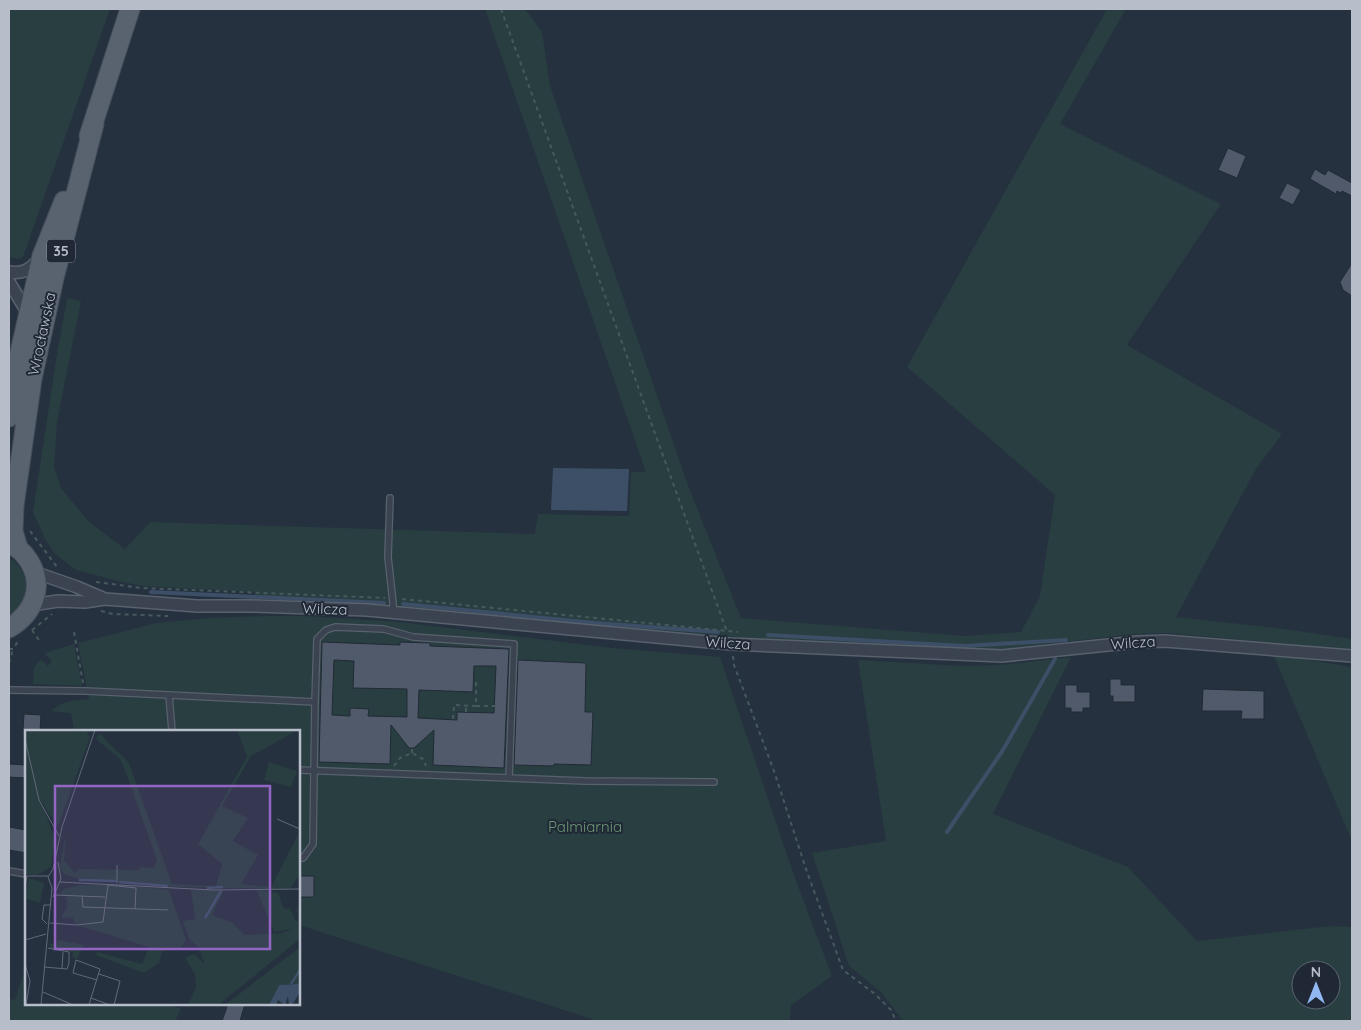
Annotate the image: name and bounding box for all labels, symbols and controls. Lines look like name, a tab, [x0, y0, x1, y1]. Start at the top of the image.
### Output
road number: 35	[47, 240, 75, 262]
street label: Wrocławska	[23, 291, 60, 377]
street label: Wilcza	[302, 598, 348, 619]
street label: Wilcza	[705, 631, 751, 654]
street label: Wilcza	[1110, 631, 1156, 654]
inset map	[25, 730, 300, 1005]
park label: Palmiarnia	[548, 817, 622, 836]
north arrow	[1291, 960, 1341, 1010]
text: N	[1311, 963, 1321, 981]

